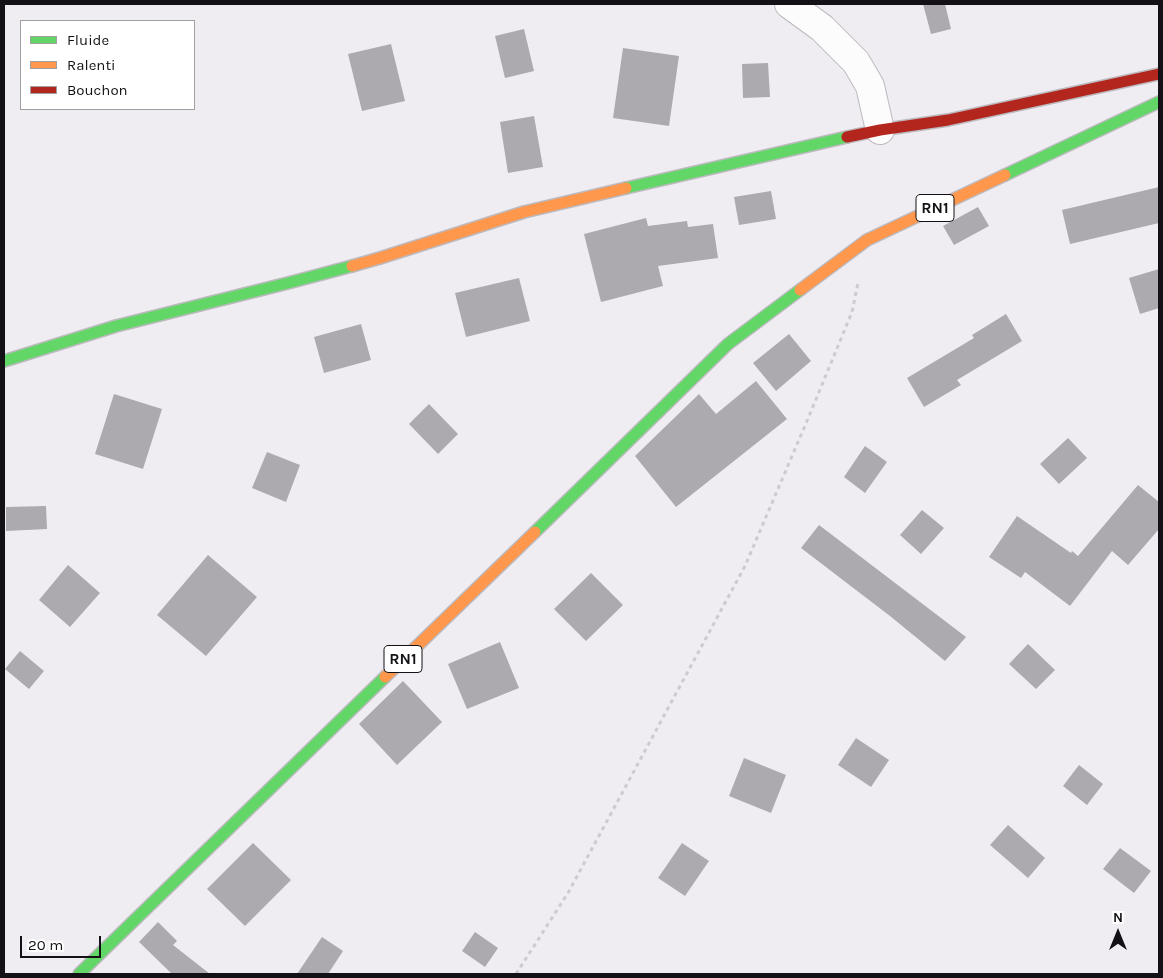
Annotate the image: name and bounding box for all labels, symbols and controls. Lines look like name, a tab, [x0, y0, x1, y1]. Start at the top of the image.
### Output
legend	[20, 20, 195, 110]
text: Fluide	[67, 31, 109, 49]
text: Ralenti	[67, 56, 116, 74]
text: Bouchon	[67, 81, 128, 99]
road number: RN1	[916, 194, 954, 222]
road number: RN1	[384, 646, 422, 672]
north arrow	[1093, 908, 1143, 958]
text: N	[1113, 909, 1123, 926]
scale bar	[22, 926, 104, 958]
text: 20 m	[28, 936, 63, 954]

